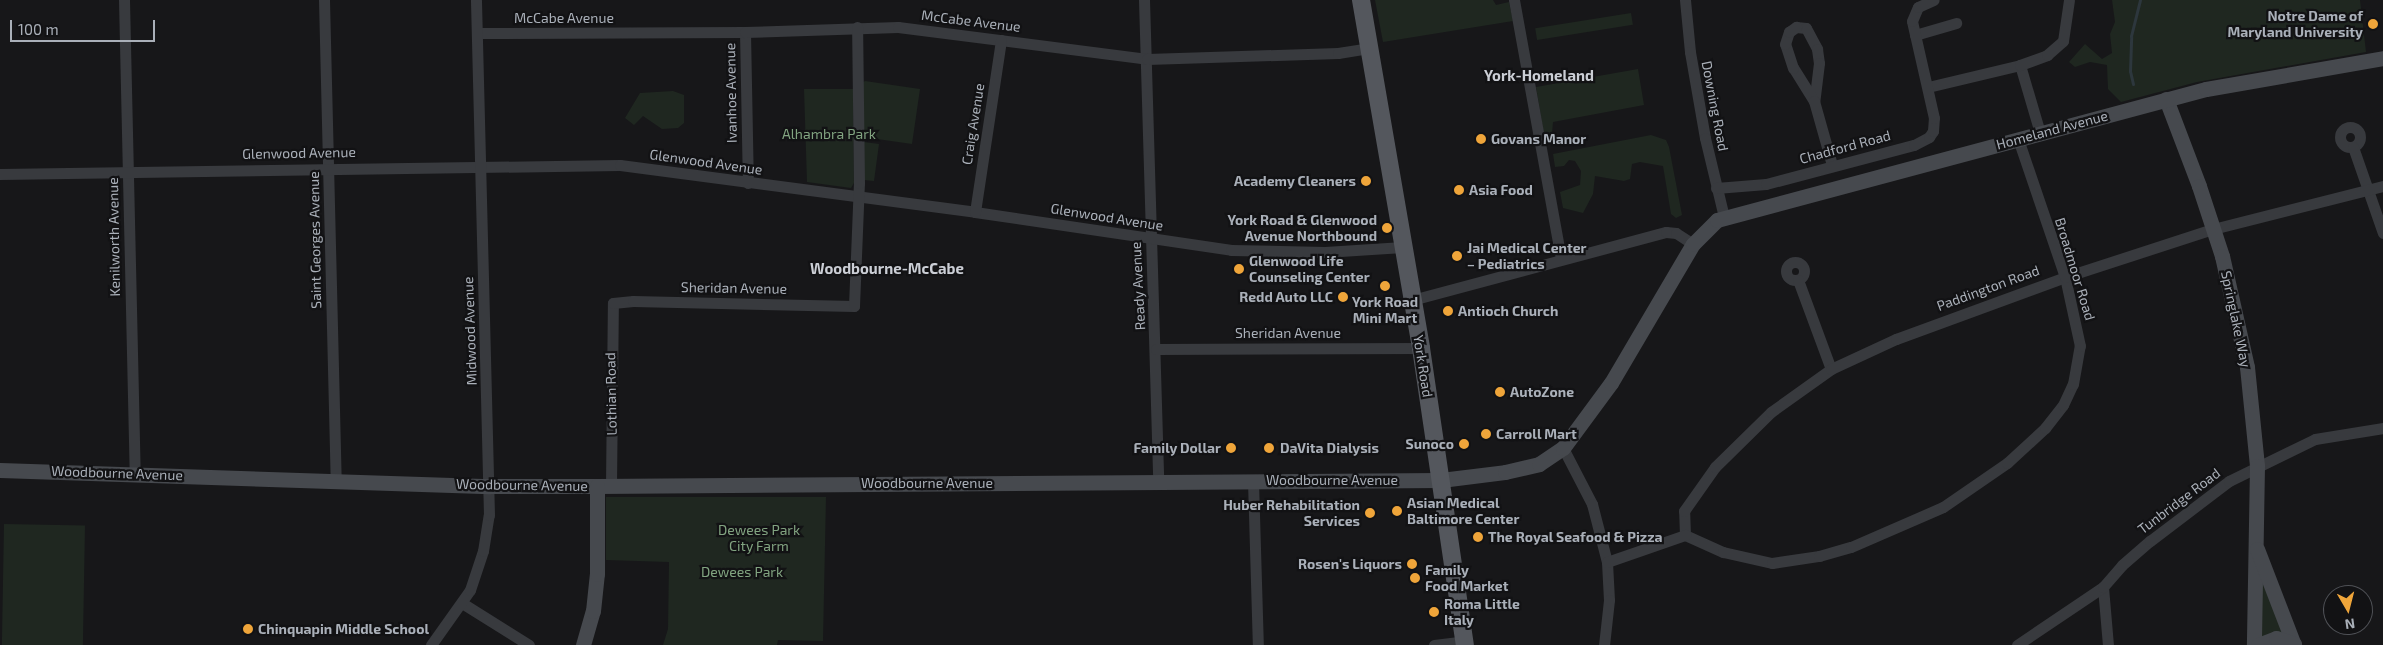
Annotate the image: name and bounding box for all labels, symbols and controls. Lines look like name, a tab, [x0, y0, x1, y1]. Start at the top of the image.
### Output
street label: McCabe Avenue	[920, 7, 1022, 35]
place label: Notre Dame of Maryland University	[2227, 8, 2363, 40]
scale bar	[12, 10, 158, 42]
street label: McCabe Avenue	[514, 10, 614, 26]
marker: Notre Dame of Maryland University	[2367, 18, 2379, 30]
text: 100 m	[18, 20, 59, 38]
street label: Ivanhoe Avenue	[722, 43, 740, 143]
street label: Downing Road	[1698, 59, 1732, 153]
district label: York-Homeland	[1484, 67, 1594, 85]
street label: Craig Avenue	[958, 82, 988, 166]
street label: Homeland Avenue	[1994, 107, 2110, 153]
park label: Alhambra Park	[782, 126, 876, 142]
street label: Chadford Road	[1798, 127, 1892, 167]
place label: Govans Manor	[1491, 131, 1586, 147]
marker: Govans Manor	[1475, 133, 1487, 145]
street label: Glenwood Avenue	[242, 144, 356, 162]
street label: Glenwood Avenue	[648, 146, 764, 178]
street label: Saint Georges Avenue	[305, 171, 325, 309]
place label: Academy Cleaners	[1234, 173, 1356, 189]
marker: Academy Cleaners	[1360, 175, 1372, 187]
street label: Kenilworth Avenue	[105, 177, 123, 297]
place label: Asia Food	[1469, 182, 1533, 198]
marker: Asia Food	[1453, 184, 1465, 196]
street label: Glenwood Avenue	[1049, 200, 1165, 234]
place label: York Road & Glenwood Avenue Northbound	[1227, 212, 1377, 244]
street label: Broadmoor Road	[2051, 215, 2099, 323]
marker: York Road & Glenwood Avenue Northbound	[1381, 222, 1393, 234]
place label: Jai Medical Center – Pediatrics	[1467, 240, 1587, 272]
street label: Ready Avenue	[1127, 241, 1149, 331]
marker: Jai Medical Center – Pediatrics	[1451, 250, 1463, 262]
place label: Glenwood Life Counseling Center	[1249, 253, 1370, 286]
district label: Woodbourne-McCabe	[810, 260, 964, 278]
street label: Paddington Road	[1934, 262, 2042, 314]
marker: Glenwood Life Counseling Center	[1233, 263, 1245, 275]
street label: Springlake Way	[2218, 269, 2254, 369]
street label: Midwood Avenue	[460, 276, 480, 386]
street label: Sheridan Avenue	[681, 279, 787, 297]
marker: York Road Mini Mart	[1379, 280, 1391, 292]
place label: Redd Auto LLC	[1239, 289, 1333, 305]
marker: Redd Auto LLC	[1337, 291, 1349, 303]
place label: York Road Mini Mart	[1352, 294, 1418, 326]
place label: Antioch Church	[1458, 303, 1558, 319]
marker: Antioch Church	[1442, 305, 1454, 317]
street label: Sheridan Avenue	[1235, 325, 1341, 341]
street label: York Road	[1410, 334, 1436, 398]
street label: Lothian Road	[602, 352, 620, 436]
place label: AutoZone	[1510, 384, 1574, 400]
marker: AutoZone	[1494, 386, 1506, 398]
place label: Carroll Mart	[1496, 426, 1577, 442]
marker: Carroll Mart	[1480, 428, 1492, 440]
place label: Sunoco	[1406, 436, 1454, 452]
marker: Sunoco	[1458, 438, 1470, 450]
place label: Family Dollar	[1133, 440, 1221, 456]
place label: DaVita Dialysis	[1280, 440, 1379, 456]
marker: DaVita Dialysis	[1262, 441, 1276, 455]
marker: Family Dollar	[1225, 442, 1237, 454]
street label: Woodbourne Avenue	[51, 462, 183, 484]
street label: Tunbridge Road	[2135, 465, 2223, 537]
street label: Woodbourne Avenue	[1266, 472, 1398, 488]
street label: Woodbourne Avenue	[456, 475, 588, 495]
street label: Woodbourne Avenue	[861, 475, 993, 491]
place label: Asian Medical Baltimore Center	[1407, 495, 1519, 528]
place label: Huber Rehabilitation Services	[1223, 497, 1360, 530]
marker: Asian Medical Baltimore Center	[1391, 505, 1403, 517]
marker: Huber Rehabilitation Services	[1364, 507, 1376, 519]
park label: Dewees Park City Farm	[718, 522, 800, 554]
place label: The Royal Seafood & Pizza	[1488, 529, 1663, 545]
marker: The Royal Seafood & Pizza	[1472, 531, 1484, 543]
place label: Rosen's Liquors	[1298, 556, 1402, 572]
marker: Rosen's Liquors	[1406, 558, 1418, 570]
place label: Family Food Market	[1425, 562, 1508, 594]
park label: Dewees Park	[701, 564, 783, 580]
marker: Family Food Market	[1409, 572, 1421, 584]
north arrow	[2323, 585, 2373, 635]
place label: Roma Little Italy	[1444, 596, 1520, 628]
marker: Roma Little Italy	[1428, 606, 1440, 618]
text: N	[2344, 615, 2356, 633]
place label: Chinquapin Middle School	[258, 621, 429, 637]
marker: Chinquapin Middle School	[242, 623, 254, 635]

